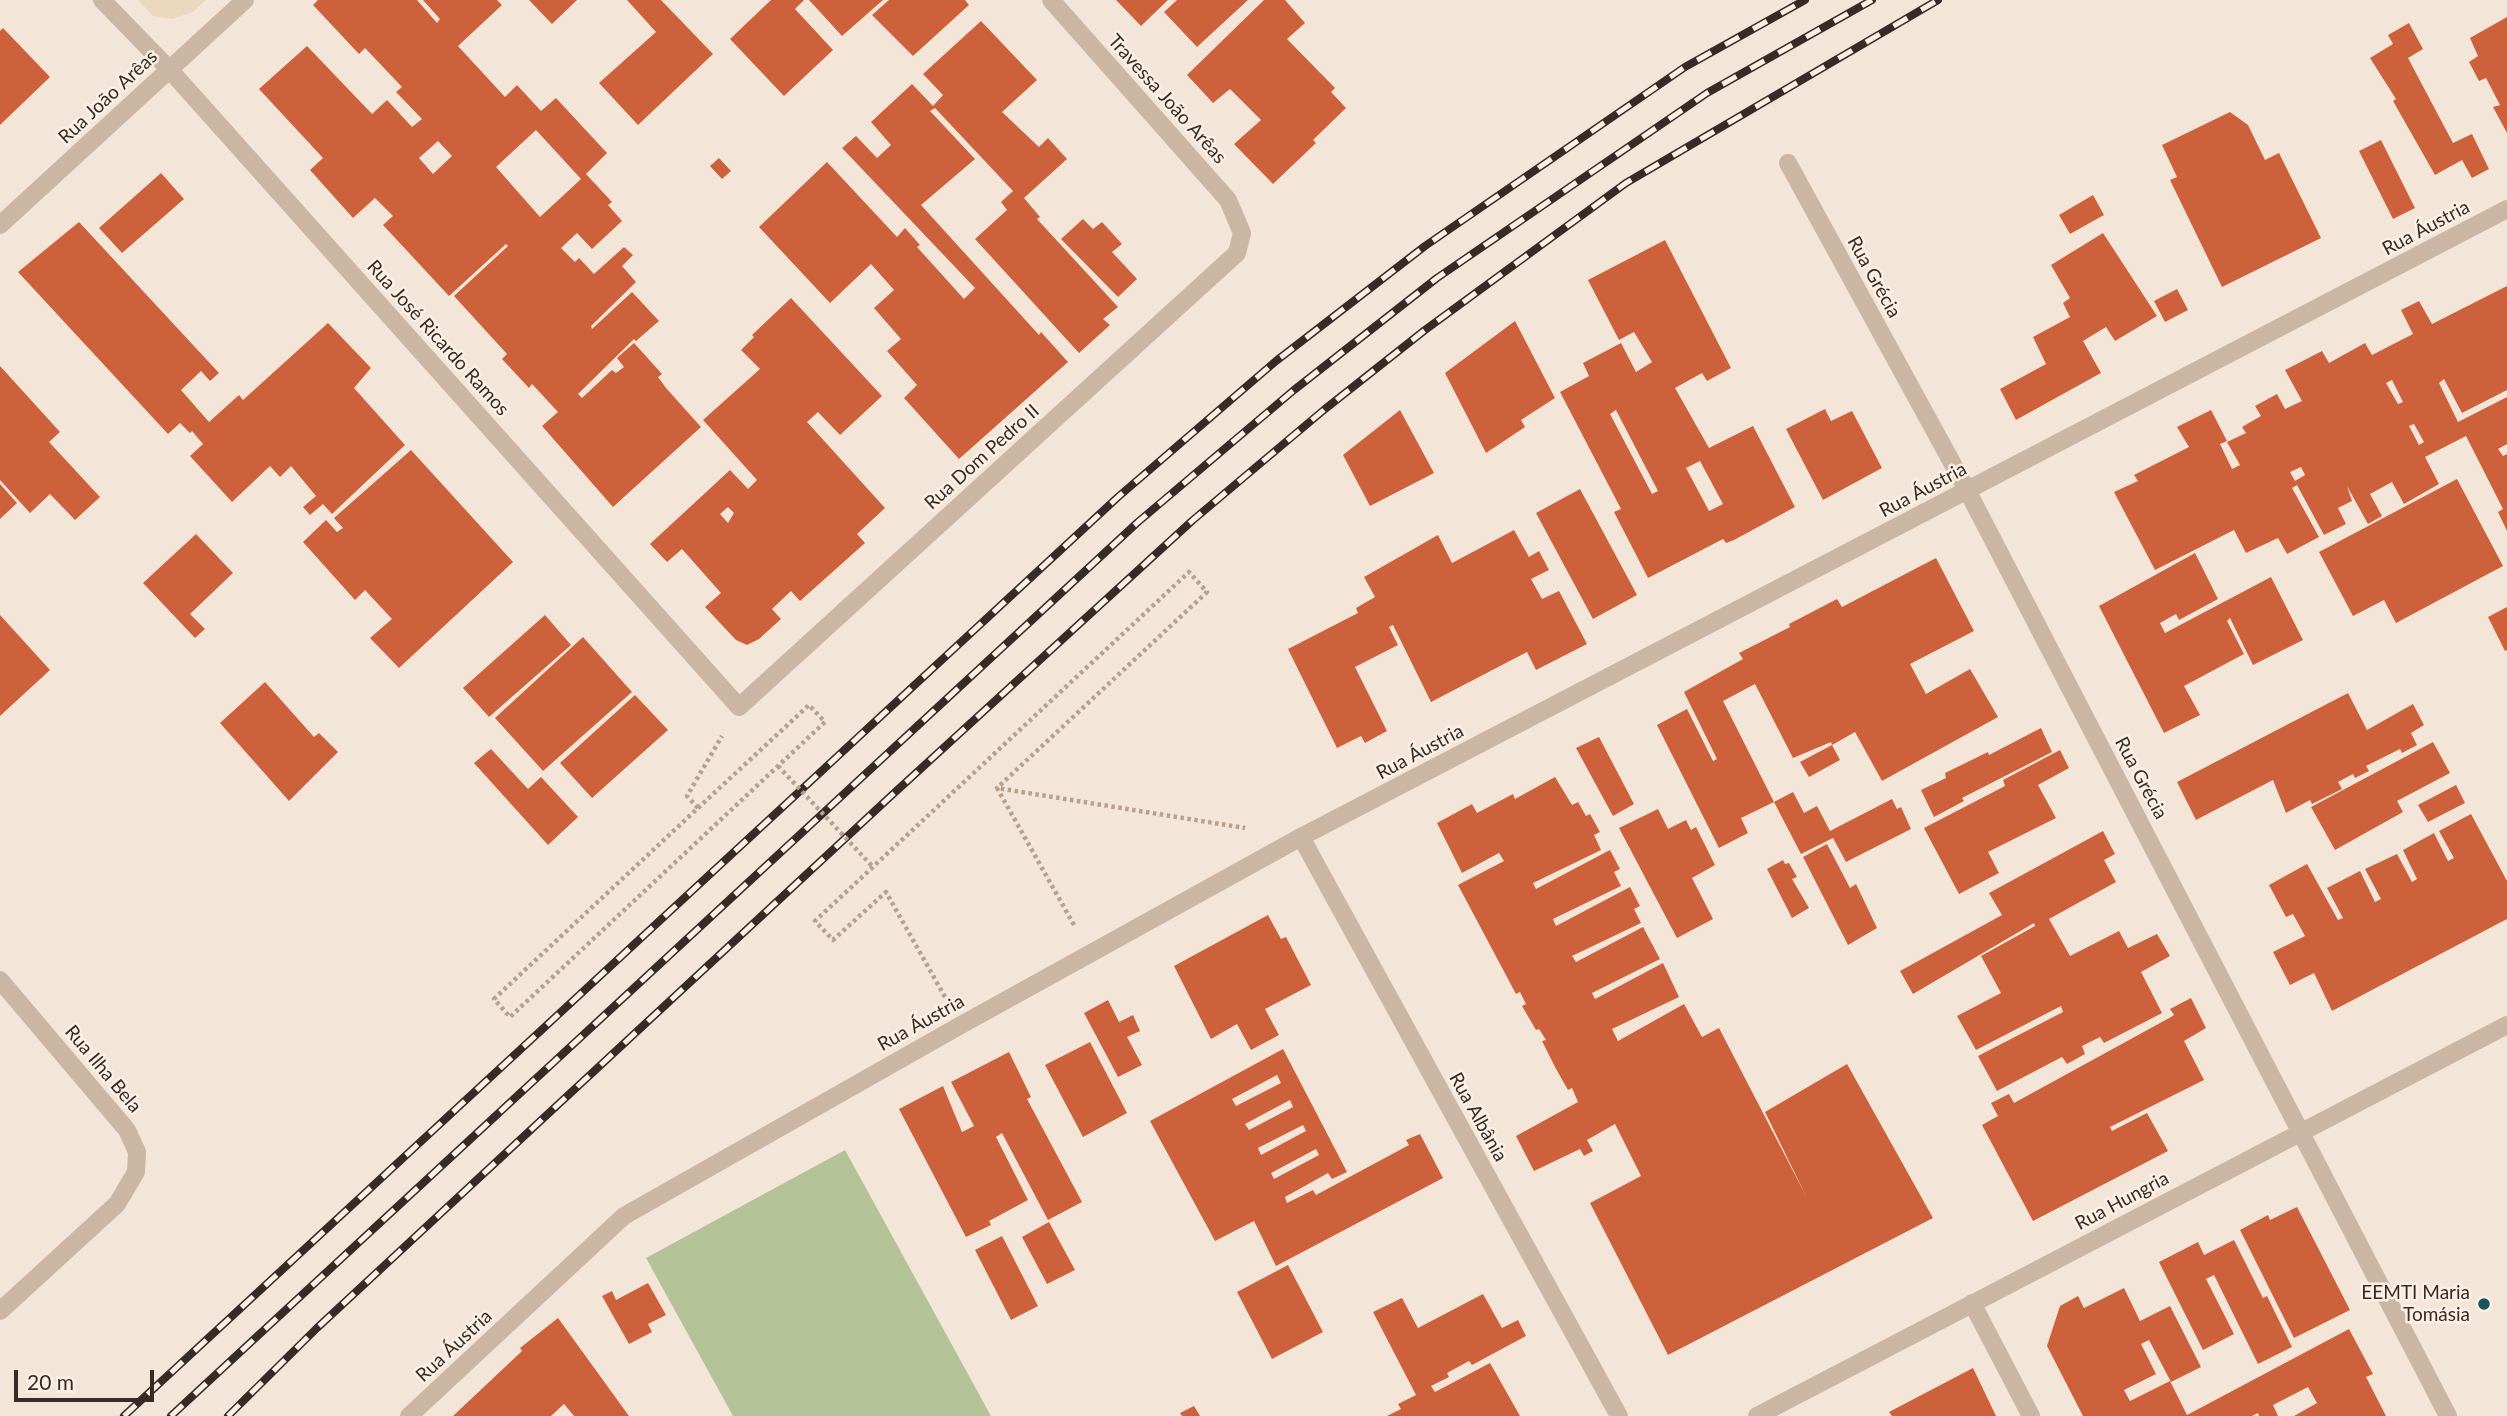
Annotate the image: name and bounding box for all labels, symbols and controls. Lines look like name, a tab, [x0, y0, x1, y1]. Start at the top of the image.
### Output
street label: Travessa João Arêas	[1103, 30, 1231, 168]
street label: Rua João Arêas	[54, 45, 162, 149]
street label: Rua Áustria	[2378, 195, 2474, 261]
street label: Rua Grécia	[1842, 232, 1906, 322]
street label: Rua José Ricardo Ramos	[362, 256, 514, 420]
street label: Rua Dom Pedro II	[920, 400, 1044, 514]
street label: Rua Áustria	[1875, 457, 1971, 523]
street label: Rua Áustria	[1372, 719, 1468, 785]
street label: Rua Grécia	[2110, 733, 2172, 823]
street label: Rua Áustria	[874, 990, 968, 1056]
street label: Rua Ilha Bela	[60, 1021, 146, 1117]
street label: Rua Albânia	[1444, 1068, 1512, 1166]
street label: Rua Hungria	[2071, 1167, 2173, 1235]
place label: EEMTI Maria Tomásia	[2361, 1282, 2470, 1326]
marker: EEMTI Maria Tomásia	[2476, 1296, 2492, 1312]
street label: Rua Áustria	[411, 1305, 497, 1387]
scale bar	[18, 1356, 158, 1400]
text: 20 m	[27, 1369, 74, 1394]

